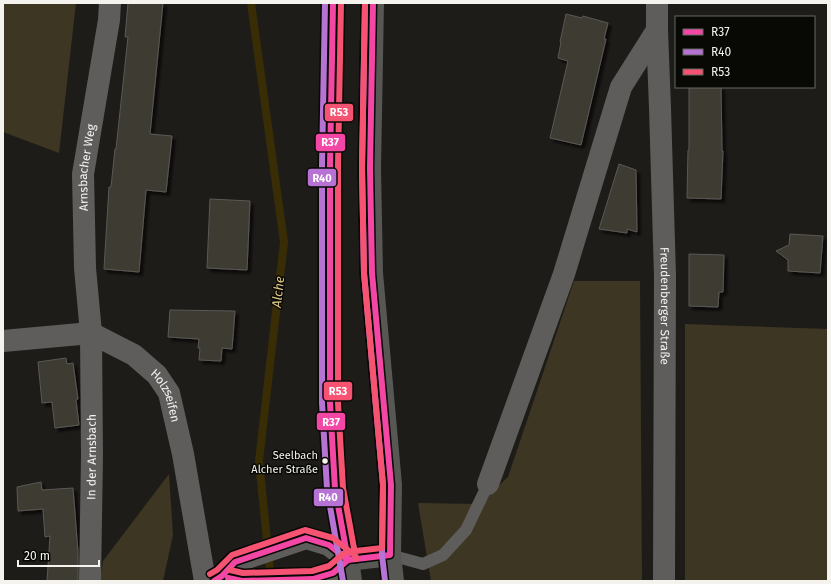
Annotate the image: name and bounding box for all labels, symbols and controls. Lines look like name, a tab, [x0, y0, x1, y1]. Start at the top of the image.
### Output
legend	[675, 16, 815, 88]
text: R37	[711, 25, 730, 39]
text: R40	[711, 45, 731, 59]
text: R53	[711, 65, 730, 79]
line badge: R53	[324, 103, 354, 122]
text: R53	[330, 106, 348, 119]
street label: Arnsbacher Weg	[76, 122, 98, 211]
line badge: R37	[315, 133, 346, 152]
text: R37	[321, 136, 339, 149]
line badge: R40	[307, 168, 337, 187]
text: R40	[312, 172, 332, 185]
street label: Freudenberger Straße	[657, 247, 672, 365]
water label: Alche	[269, 275, 287, 309]
street label: Holzseifen	[148, 366, 182, 424]
line badge: R53	[323, 381, 353, 401]
text: R53	[329, 385, 347, 398]
line badge: R37	[316, 412, 346, 431]
street label: In der Arnsbach	[84, 414, 99, 500]
text: R37	[322, 416, 340, 429]
place label: Seelbach Alcher Straße	[251, 449, 318, 476]
marker: Seelbach Alcher Straße	[320, 456, 330, 466]
line badge: R40	[313, 488, 344, 507]
text: R40	[318, 491, 338, 504]
scale bar	[18, 542, 99, 568]
text: 20 m	[24, 549, 50, 563]

